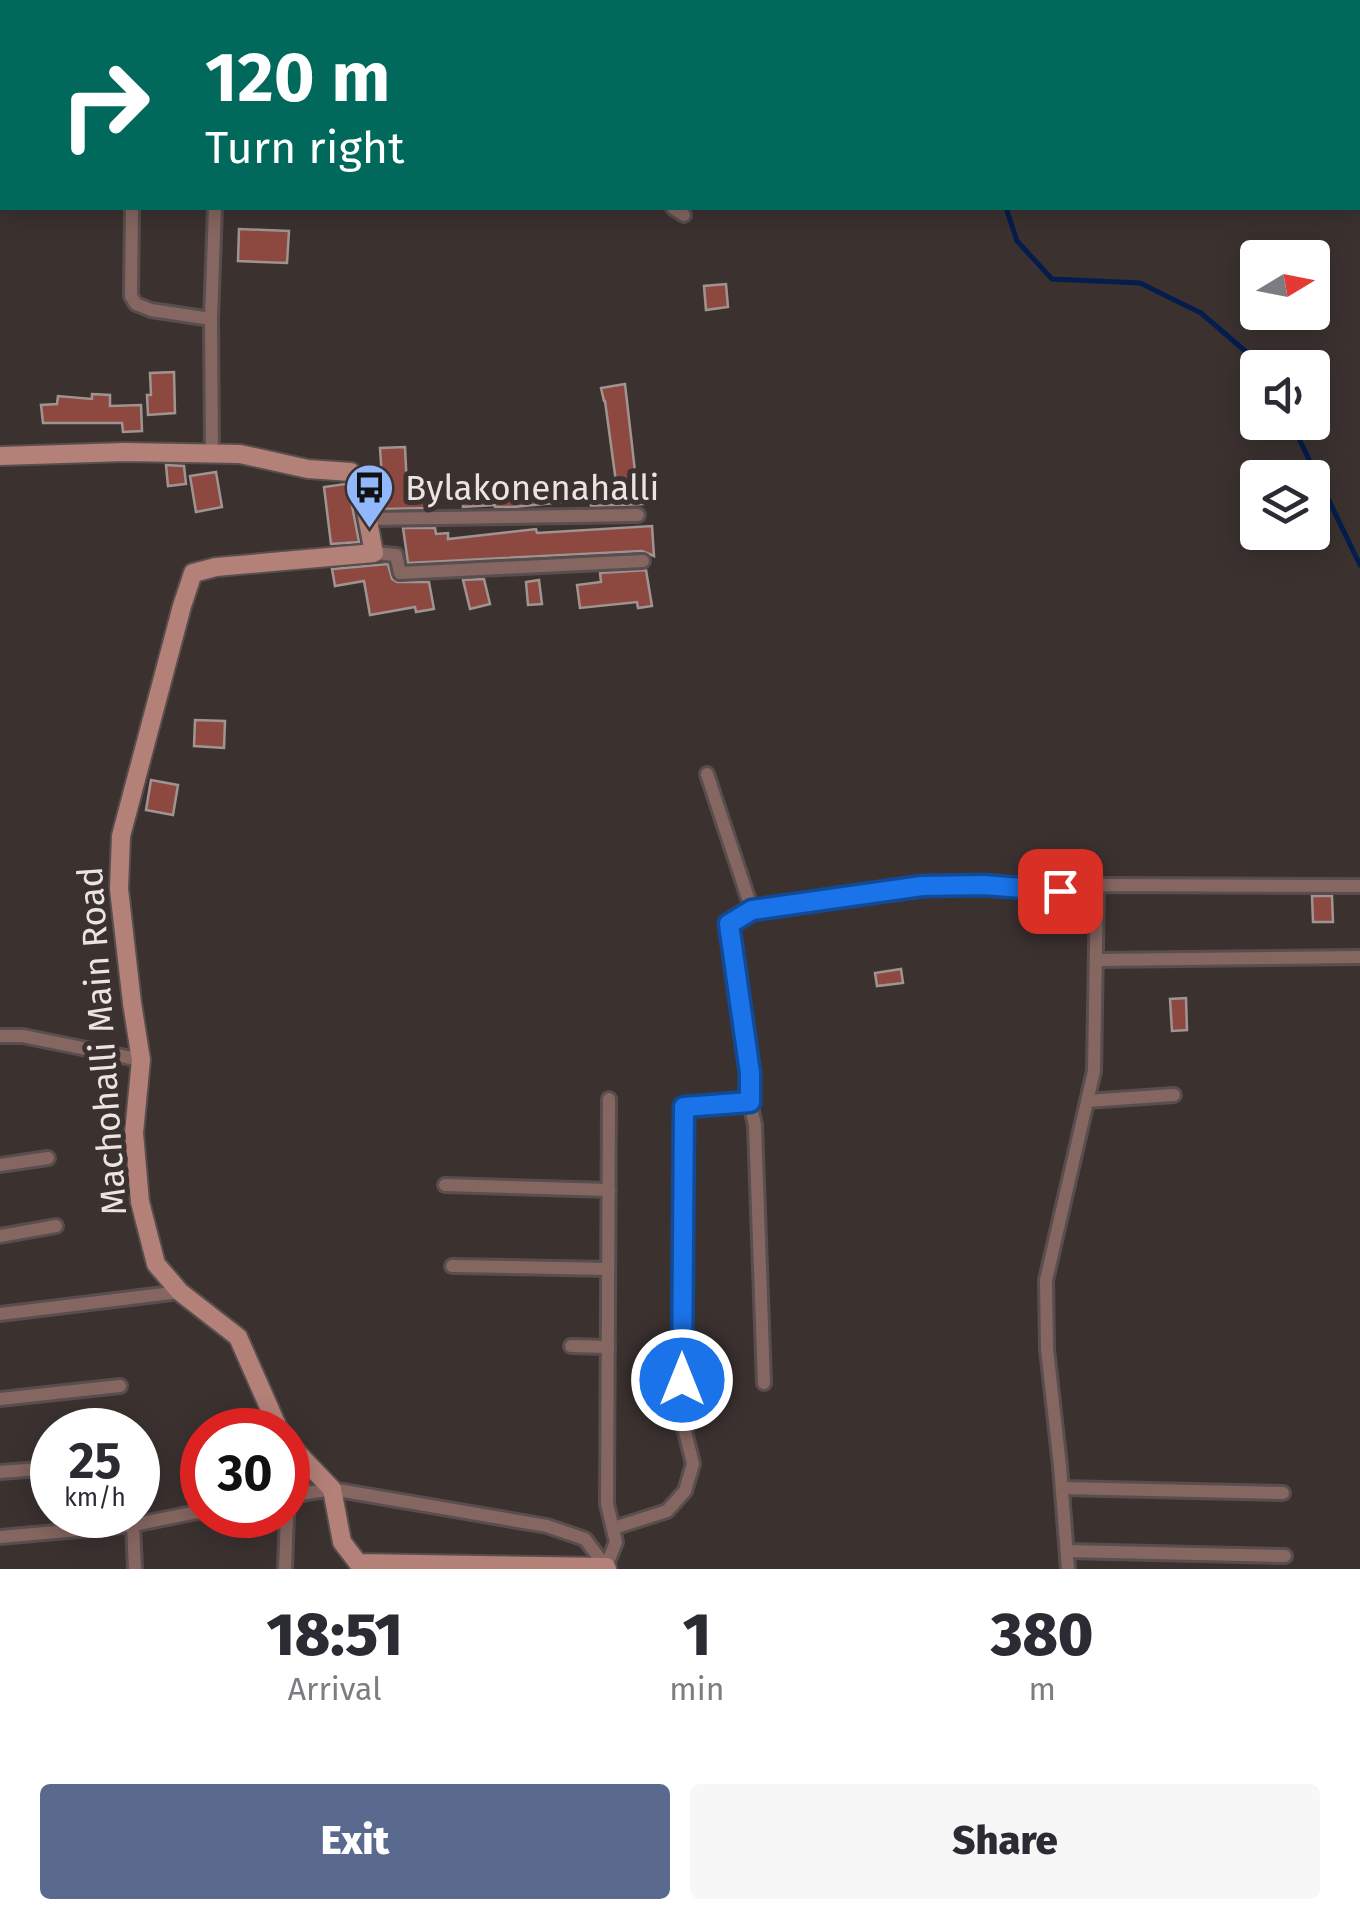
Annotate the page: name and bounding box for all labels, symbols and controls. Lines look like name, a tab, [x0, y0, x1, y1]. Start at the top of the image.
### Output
text: 120 m	[205, 36, 390, 120]
icon: right	[40, 40, 170, 170]
text: Turn right	[205, 121, 404, 175]
north arrow	[1240, 240, 1330, 330]
map controls	[1240, 240, 1330, 550]
button: sound	[1240, 350, 1330, 440]
button: layers	[1240, 460, 1330, 550]
bus stop icon: Bylakonenahalli	[344, 462, 396, 530]
place label: Bylakonenahalli	[405, 467, 659, 509]
pin	[1018, 849, 1103, 934]
icon: arrive	[1033, 864, 1088, 919]
street label: Machohalli Main Road	[69, 865, 135, 1217]
position arrow	[630, 1328, 734, 1432]
speed limit sign: 30	[180, 1408, 310, 1538]
text: 25	[69, 1431, 121, 1491]
text: km/h	[64, 1483, 126, 1513]
text: 18:51	[266, 1599, 403, 1671]
text: 1	[683, 1599, 711, 1671]
text: 380	[991, 1599, 1094, 1671]
text: Arrival	[288, 1670, 382, 1708]
text: min	[669, 1670, 724, 1708]
text: m	[1028, 1670, 1056, 1708]
button: Exit	[40, 1784, 670, 1899]
button: Share	[690, 1784, 1320, 1899]

